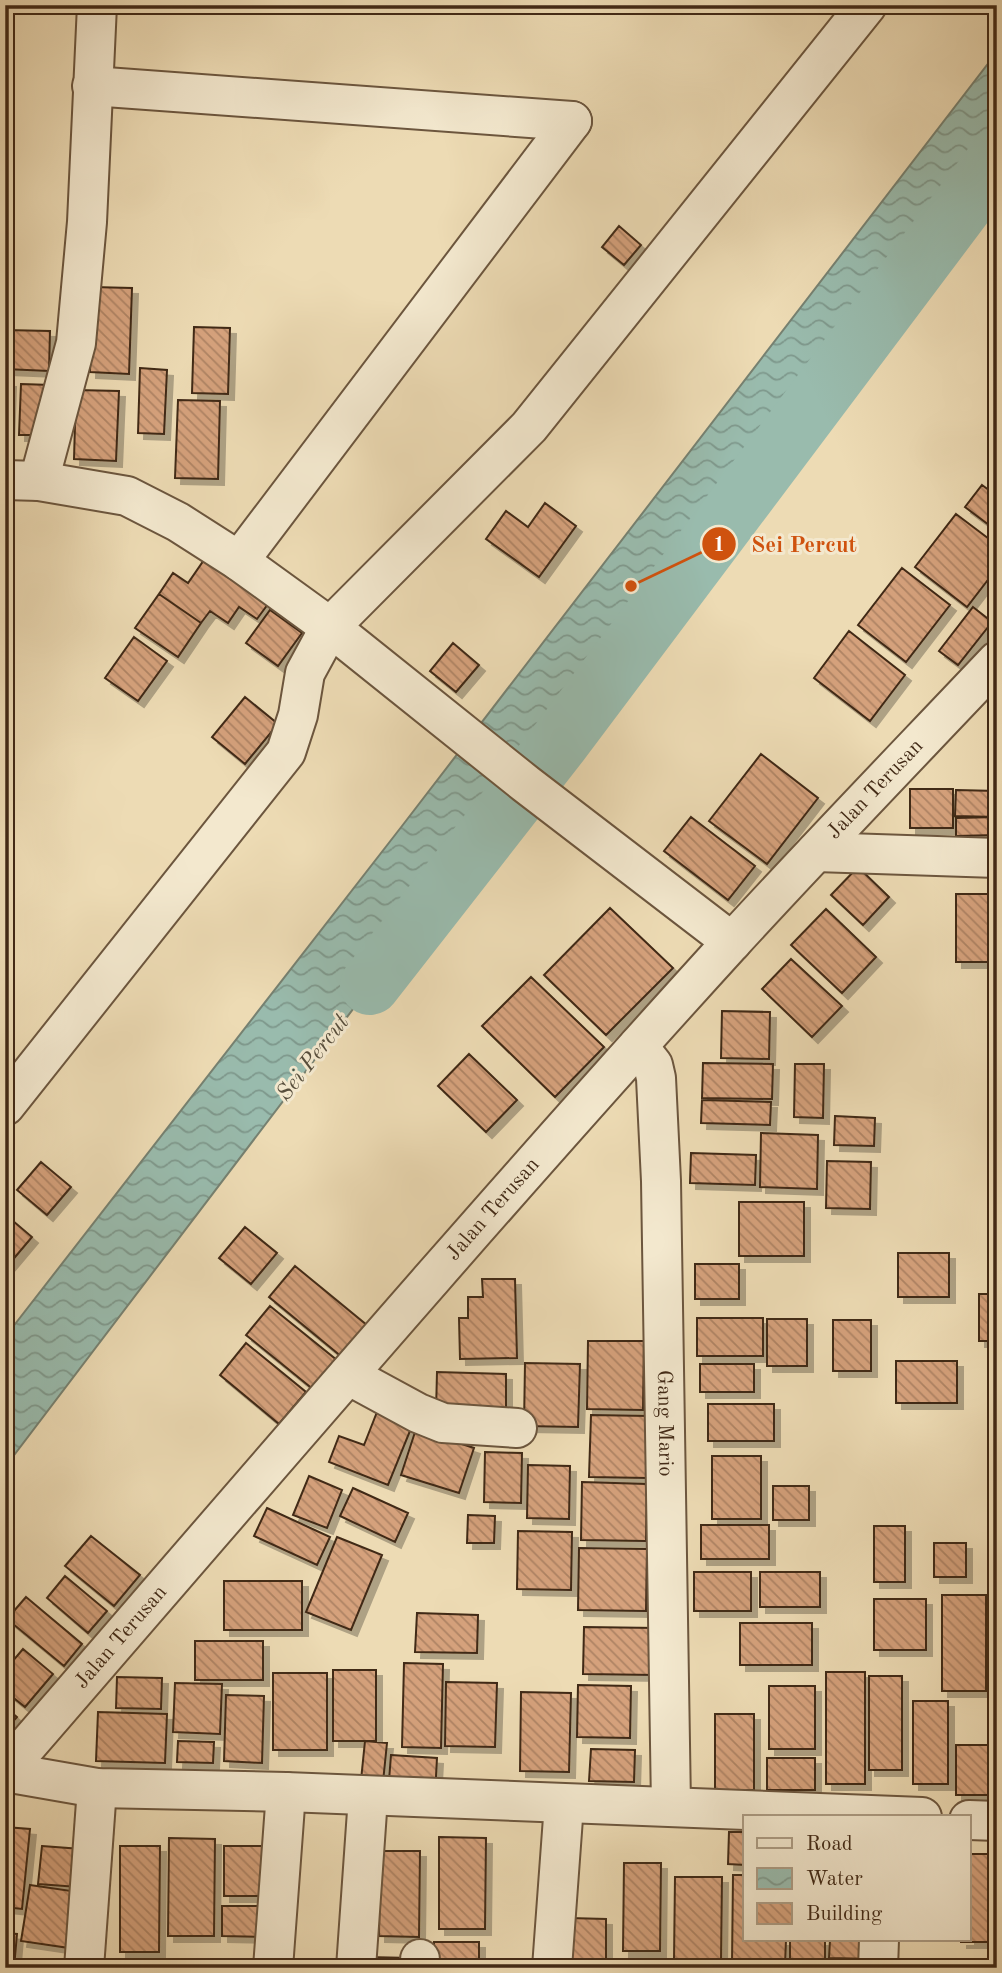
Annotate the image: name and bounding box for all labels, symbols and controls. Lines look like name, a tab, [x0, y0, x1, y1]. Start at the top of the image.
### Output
callout: Sei Percut	[702, 522, 871, 566]
text: Sei Percut	[751, 534, 857, 557]
text: 1	[713, 535, 725, 556]
street label: Jalan Terusan	[823, 735, 927, 843]
water label: Sei Percut	[272, 1010, 354, 1105]
street label: Jalan Terusan	[442, 1154, 543, 1265]
street label: Gang Mario	[654, 1370, 676, 1477]
street label: Jalan Terusan	[71, 1581, 171, 1693]
legend	[743, 1815, 970, 1941]
text: Road	[806, 1834, 853, 1855]
text: Water	[806, 1869, 863, 1890]
text: Building	[806, 1904, 883, 1925]

